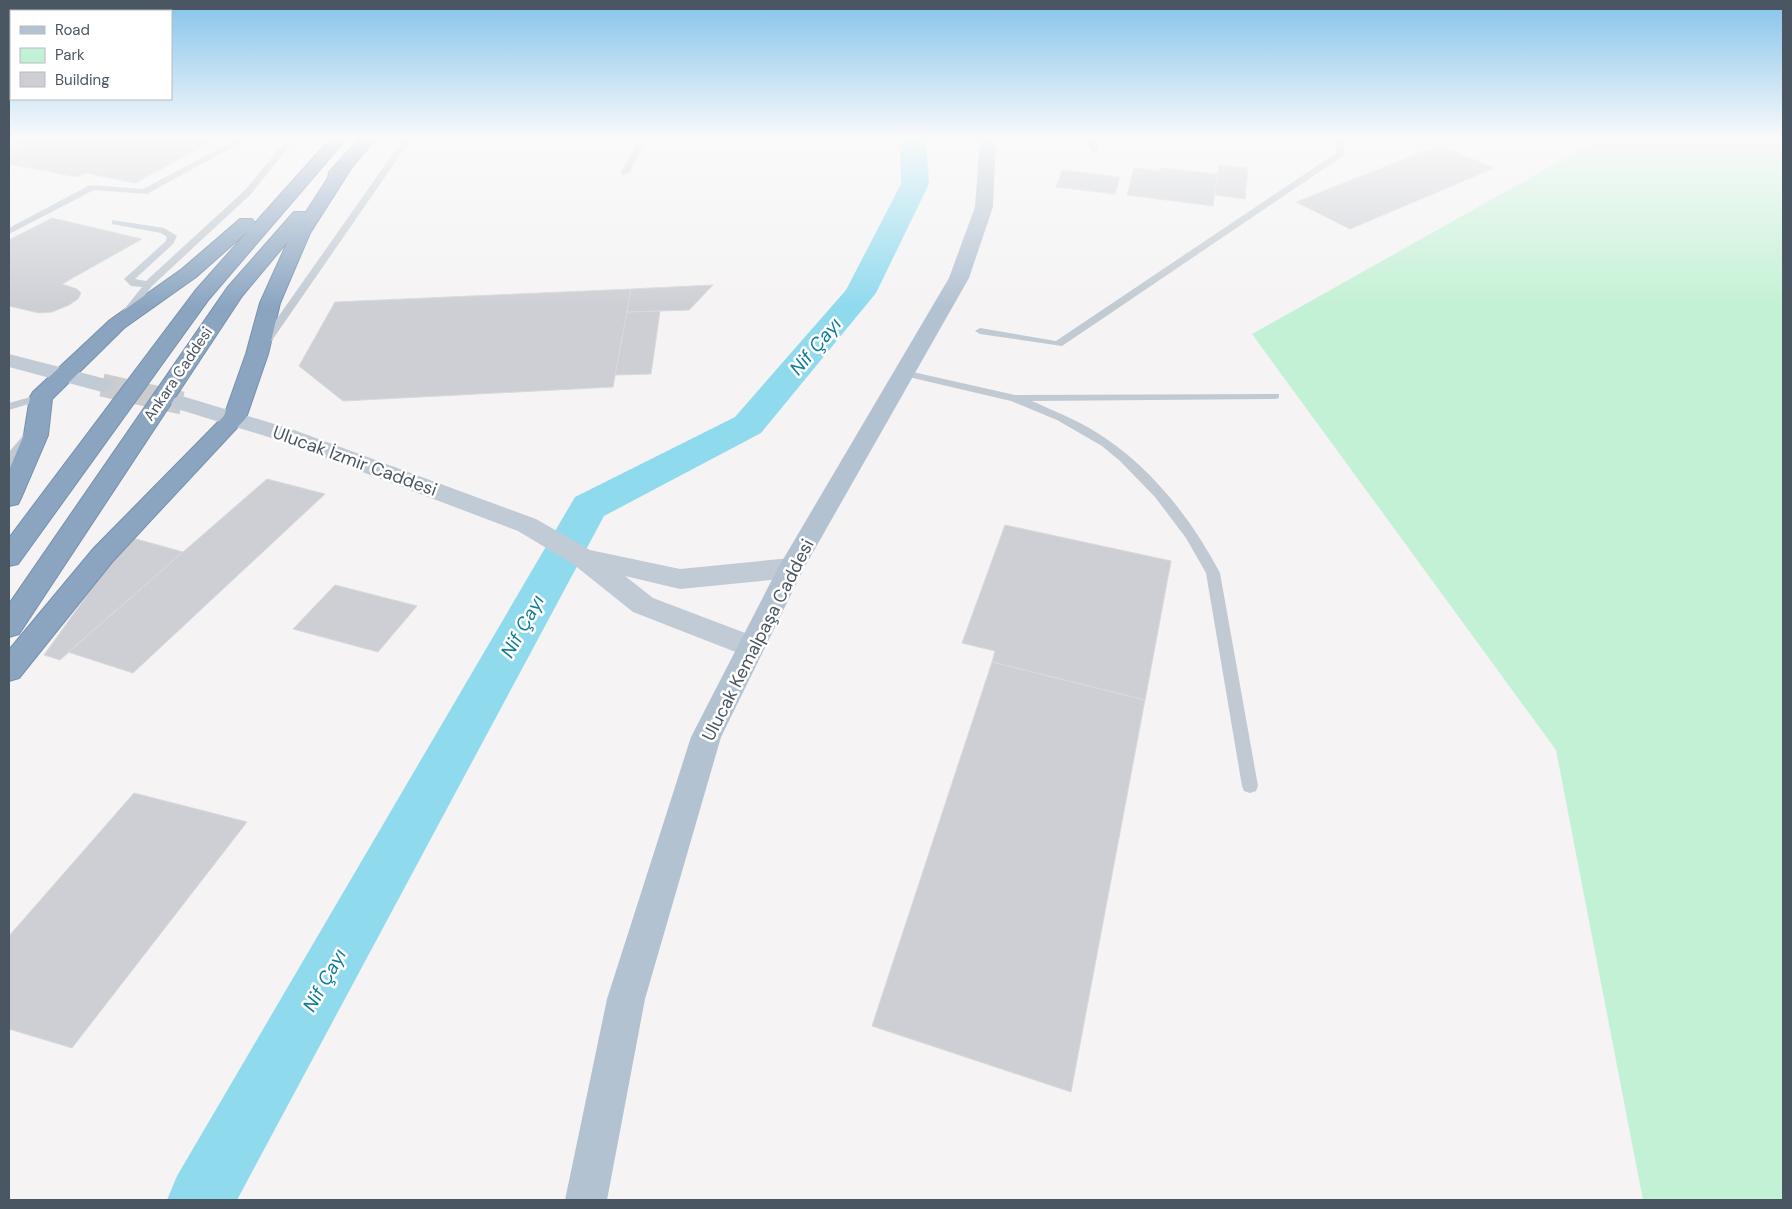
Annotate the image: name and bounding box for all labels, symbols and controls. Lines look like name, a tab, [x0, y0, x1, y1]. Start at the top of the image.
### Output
legend	[10, 10, 172, 100]
text: Road	[55, 20, 90, 40]
text: Park	[55, 45, 85, 65]
text: Building	[55, 70, 110, 90]
water label: Nif Çayı	[784, 312, 847, 380]
street label: Ankara Caddesi	[139, 323, 217, 425]
street label: Ulucak İzmir Caddesi	[270, 420, 440, 502]
street label: Ulucak Kemalpaşa Caddesi	[697, 535, 819, 745]
water label: Nif Çayı	[495, 590, 550, 662]
water label: Nif Çayı	[297, 944, 352, 1016]

